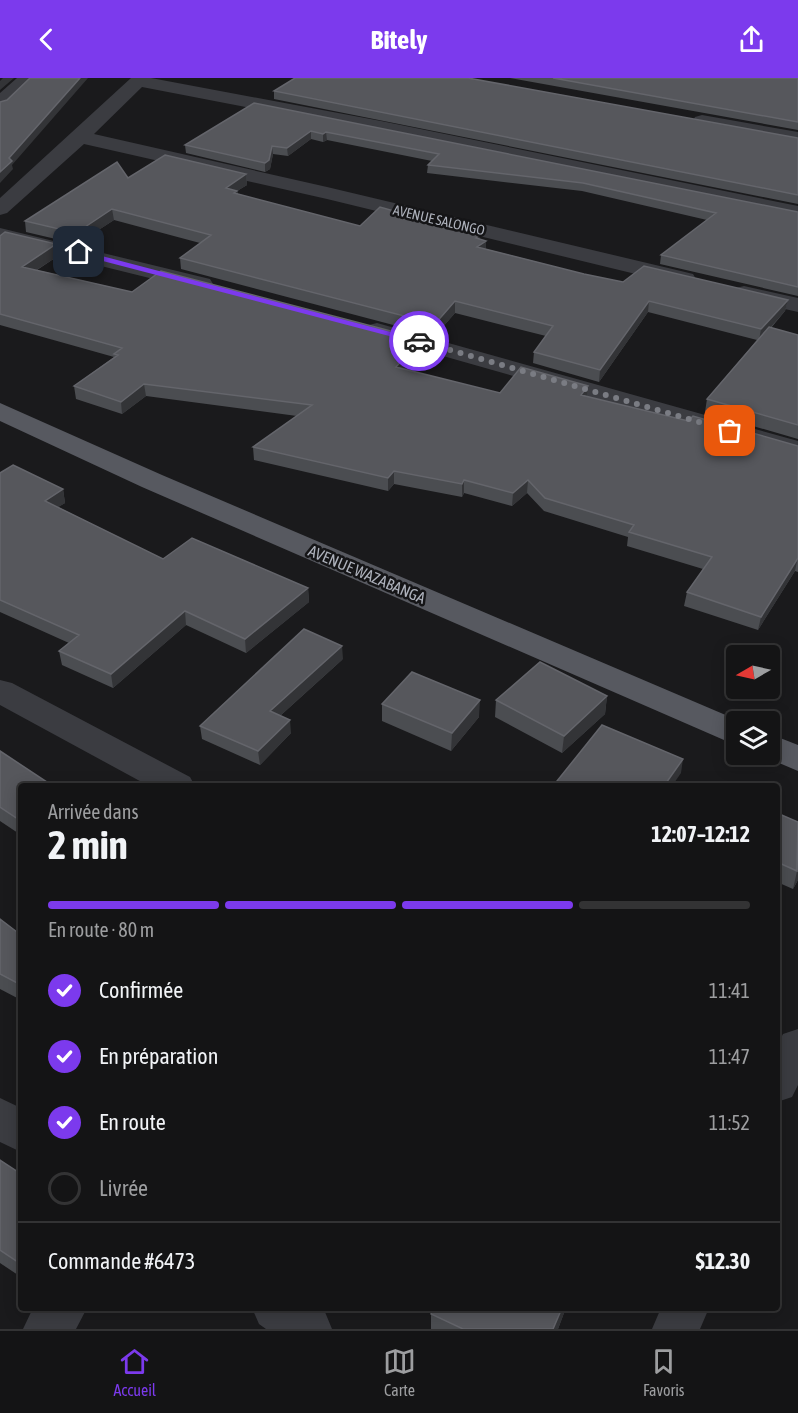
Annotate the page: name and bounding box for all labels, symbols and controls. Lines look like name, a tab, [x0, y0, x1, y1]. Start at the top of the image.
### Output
icon: back	[30, 23, 63, 56]
icon: share	[735, 23, 768, 56]
text: Bitely	[371, 24, 427, 55]
street label: AVENUE SALONGO	[392, 202, 486, 238]
pin	[53, 226, 104, 277]
icon: home	[62, 235, 95, 268]
courier	[389, 311, 449, 371]
icon: car	[403, 325, 436, 358]
pin	[704, 405, 755, 456]
icon: bag	[713, 414, 746, 447]
street label: AVENUE WAZABANGA	[306, 541, 428, 607]
north arrow	[726, 645, 780, 699]
map controls	[726, 645, 780, 765]
button: layers	[726, 711, 780, 765]
text: Arrivée dans	[48, 800, 139, 823]
text: 12:07–12:12	[651, 821, 750, 847]
text: 2 min	[48, 823, 128, 867]
text: En route · 80 m	[48, 918, 154, 941]
icon: check	[48, 974, 81, 1007]
text: Confirmée	[99, 977, 183, 1003]
text: 11:41	[709, 979, 750, 1002]
icon: check	[48, 1040, 81, 1073]
text: En préparation	[99, 1043, 218, 1069]
text: 11:47	[709, 1045, 750, 1068]
icon: check	[48, 1106, 81, 1139]
text: En route	[99, 1109, 166, 1135]
text: 11:52	[709, 1111, 750, 1134]
text: Livrée	[99, 1175, 148, 1201]
text: Commande #6473	[48, 1248, 195, 1274]
text: $12.30	[695, 1248, 750, 1274]
tab: Accueil	[113, 1345, 156, 1399]
tab: Carte	[383, 1345, 416, 1399]
tab: Favoris	[643, 1345, 685, 1399]

